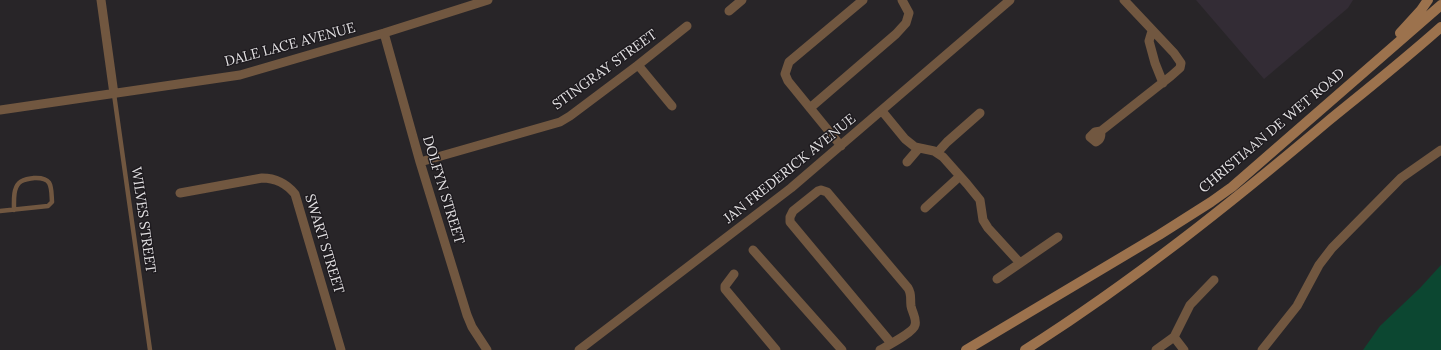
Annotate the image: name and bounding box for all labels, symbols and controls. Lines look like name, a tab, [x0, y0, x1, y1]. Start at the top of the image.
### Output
street label: DALE LACE AVENUE	[223, 19, 357, 71]
street label: STINGRAY STREET	[549, 26, 661, 114]
street label: CHRISTIAAN DE WET ROAD	[1196, 65, 1348, 197]
street label: JAN FREDERICK AVENUE	[721, 111, 859, 227]
street label: DOLFYN STREET	[419, 134, 467, 246]
street label: WILVES STREET	[127, 166, 159, 274]
street label: SWART STREET	[301, 192, 347, 296]

